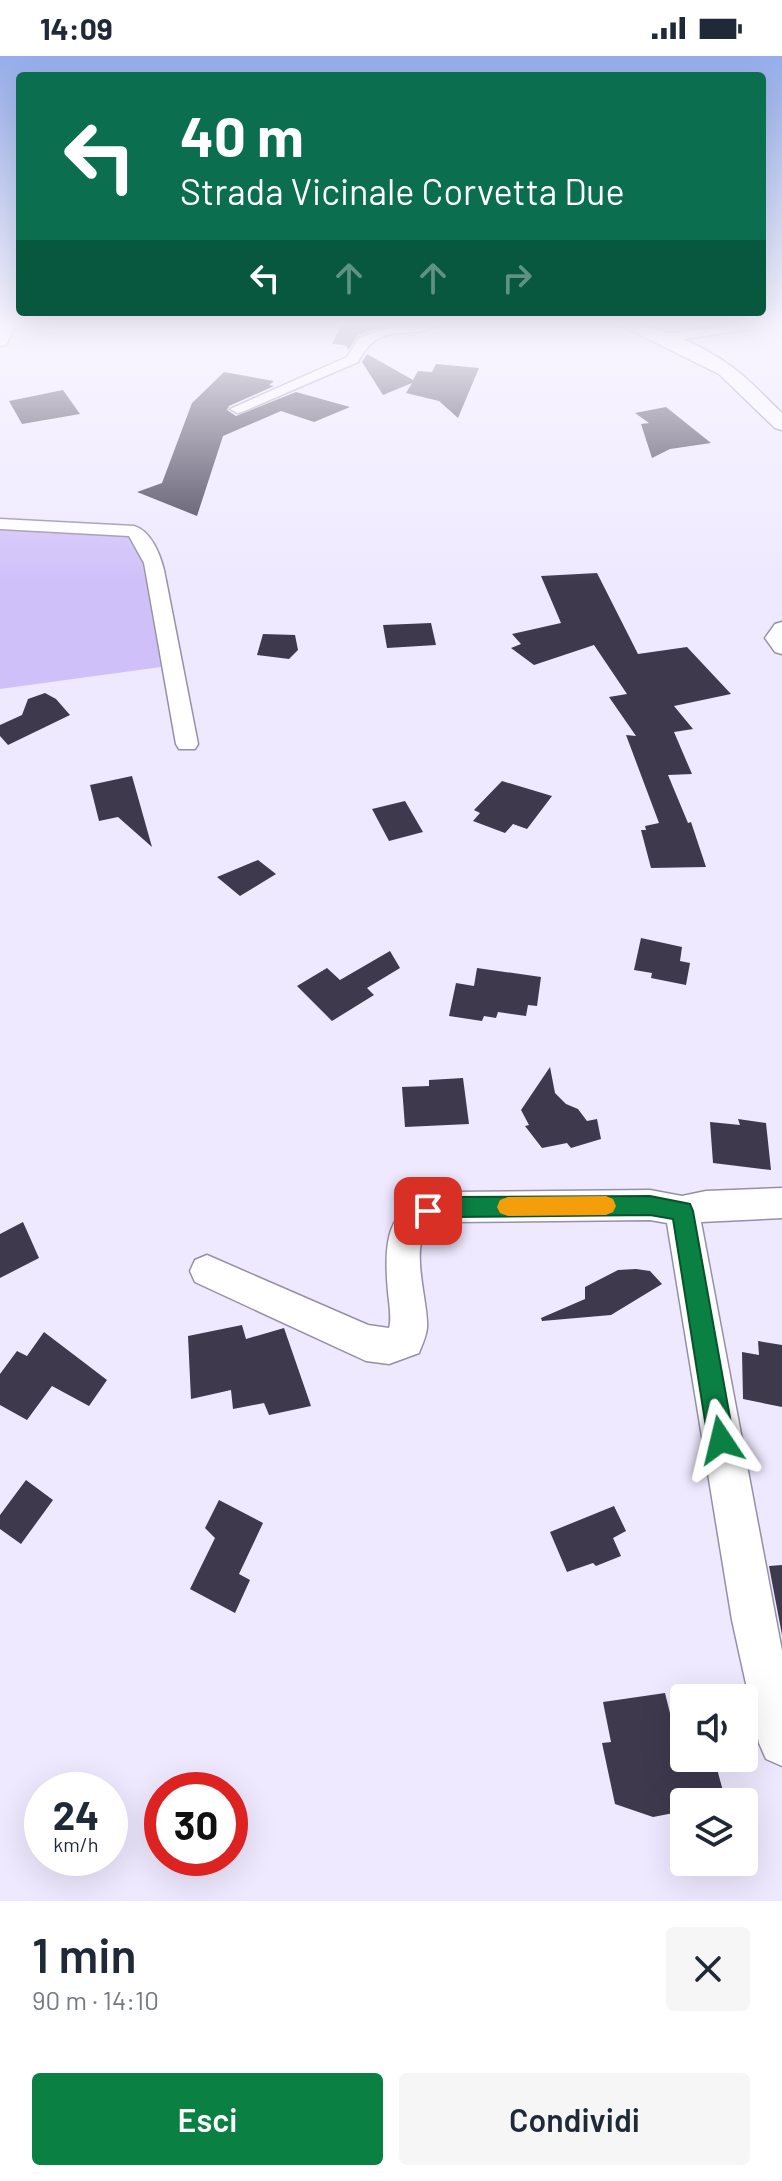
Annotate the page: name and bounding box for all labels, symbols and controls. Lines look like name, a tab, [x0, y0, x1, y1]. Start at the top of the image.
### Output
text: 14:09	[40, 10, 113, 46]
text: 40 m	[180, 101, 304, 168]
icon: left	[48, 104, 152, 208]
text: Strada Vicinale Corvetta Due	[180, 169, 625, 212]
icon: left	[243, 256, 287, 300]
icon: ahead	[327, 256, 371, 300]
icon: ahead	[411, 256, 455, 300]
icon: right	[495, 256, 539, 300]
pin	[394, 1177, 462, 1245]
icon: arrive	[406, 1189, 450, 1233]
position arrow	[679, 1398, 763, 1482]
map controls	[670, 1684, 758, 1876]
button: sound	[670, 1684, 758, 1772]
speed limit sign: 30	[144, 1772, 248, 1876]
button: layers	[670, 1788, 758, 1876]
text: 24	[53, 1790, 99, 1838]
text: km/h	[53, 1832, 99, 1856]
text: 1 min	[32, 1925, 137, 1983]
button: close	[666, 1927, 750, 2011]
text: 90 m · 14:10	[32, 1984, 159, 2015]
button: Esci	[32, 2073, 383, 2165]
button: Condividi	[399, 2073, 750, 2165]

